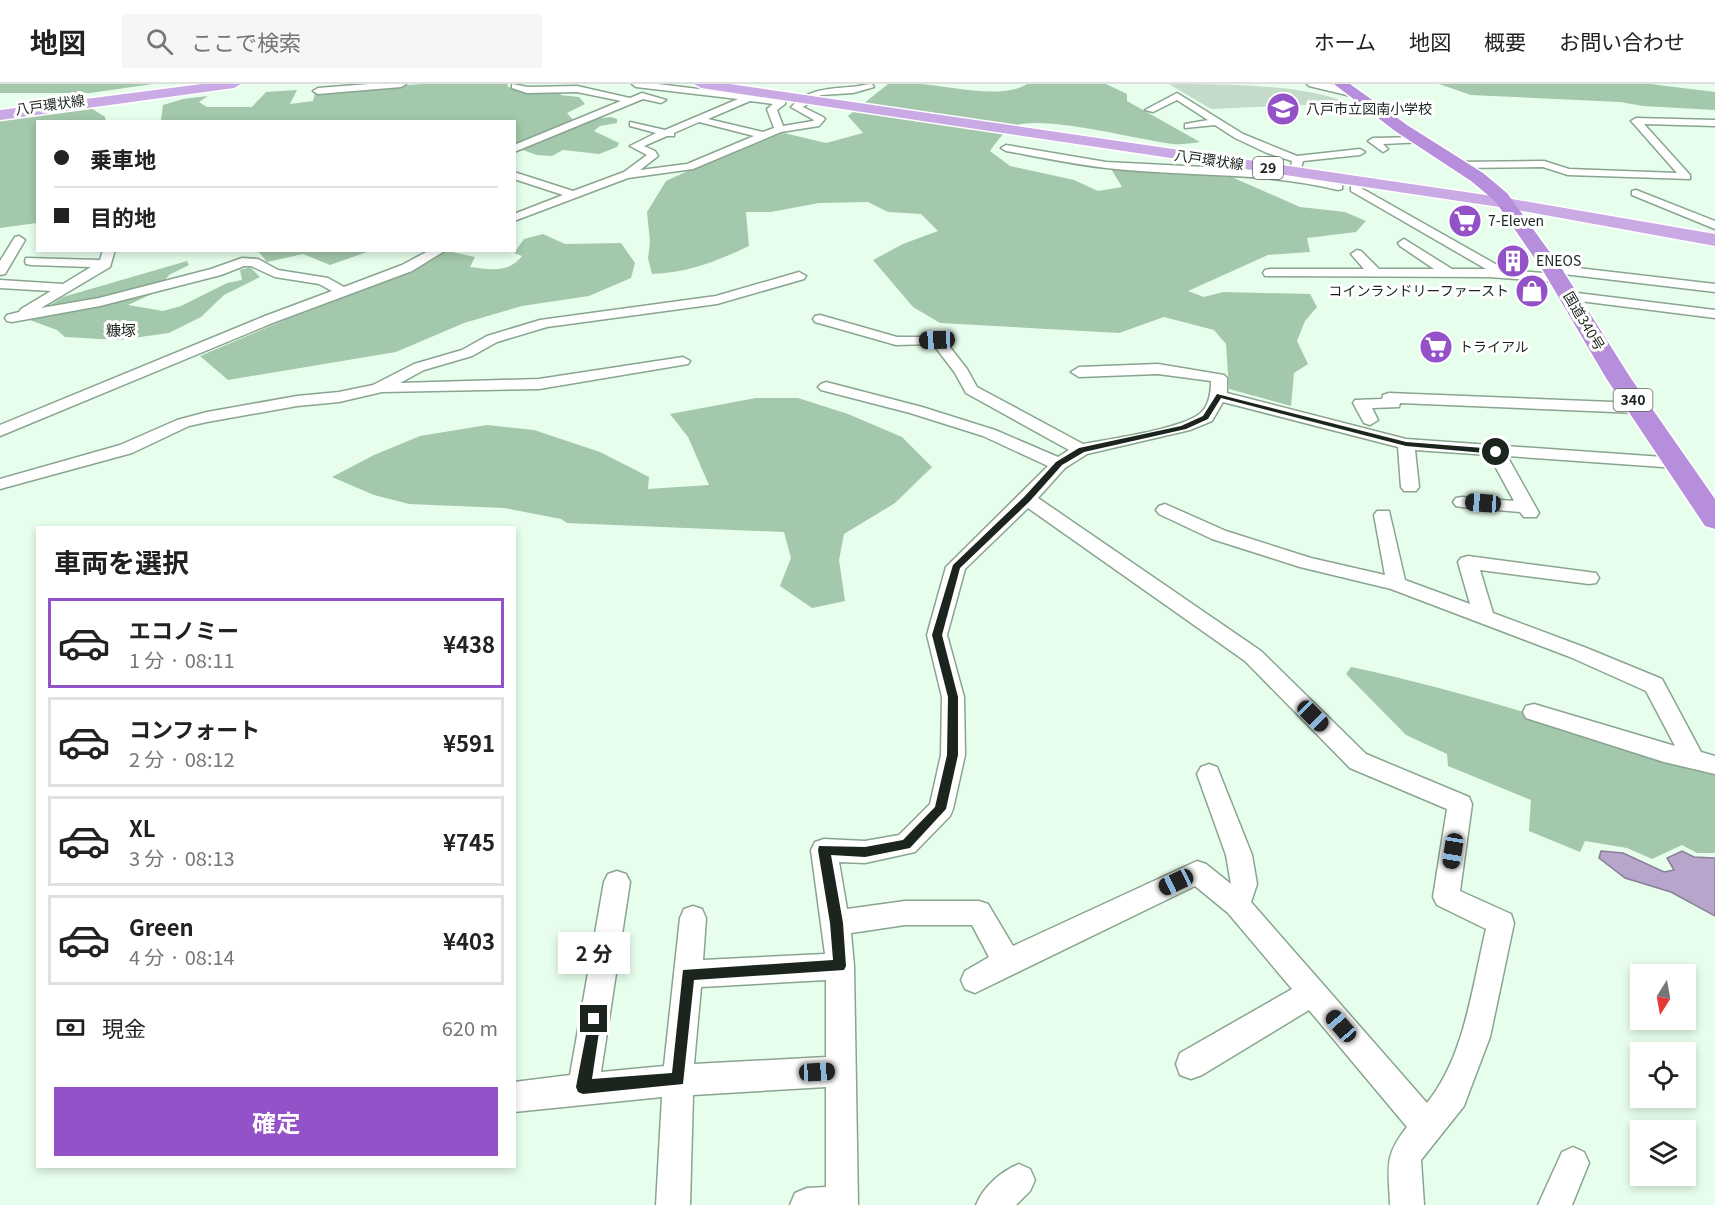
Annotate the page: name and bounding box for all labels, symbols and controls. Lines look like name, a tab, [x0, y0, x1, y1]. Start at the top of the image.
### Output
search box	[122, 14, 542, 68]
text: 地図	[30, 21, 86, 61]
icon: search	[143, 25, 176, 58]
text: ここで検索	[191, 25, 301, 57]
text: ホーム	[1314, 26, 1376, 56]
text: 地図	[1409, 26, 1451, 56]
text: 概要	[1484, 26, 1526, 56]
text: お問い合わせ	[1559, 26, 1685, 56]
street label: 八戸環状線	[14, 89, 86, 119]
school or university icon: 八戸市立図南小学校	[1265, 91, 1301, 127]
place label: 八戸市立図南小学校	[1306, 98, 1432, 118]
text: 乗車地	[90, 142, 156, 174]
street label: 八戸環状線	[1173, 144, 1245, 174]
road number: 29	[1253, 157, 1283, 179]
text: 目的地	[90, 200, 156, 232]
supermarket icon: 7-Eleven	[1447, 203, 1483, 239]
place label: 7-Eleven	[1488, 210, 1544, 230]
building icon: ENEOS	[1495, 243, 1531, 279]
place label: ENEOS	[1536, 250, 1581, 270]
shop icon: コインランドリーファースト	[1514, 273, 1550, 309]
place label: コインランドリーファースト	[1329, 280, 1509, 300]
street label: 国道340号	[1559, 287, 1610, 354]
district label: 糠塚	[106, 319, 136, 340]
supermarket icon: トライアル	[1418, 329, 1454, 365]
car	[919, 330, 955, 350]
place label: トライアル	[1459, 336, 1529, 356]
road number: 340	[1614, 389, 1652, 411]
route start	[1482, 438, 1509, 465]
car	[1464, 493, 1502, 513]
text: 車両を選択	[54, 542, 189, 581]
text: エコノミー	[129, 613, 239, 645]
icon: car	[57, 616, 111, 670]
text: ¥438	[443, 627, 495, 659]
text: 1 分 · 08:11	[129, 645, 235, 674]
car	[1294, 697, 1332, 735]
text: コンフォート	[129, 712, 260, 744]
icon: car	[57, 715, 111, 769]
text: ¥591	[443, 726, 495, 758]
text: 2 分 · 08:12	[129, 744, 235, 773]
text: XL	[129, 811, 156, 843]
icon: car	[57, 814, 111, 868]
text: ¥745	[443, 825, 495, 857]
car	[1441, 832, 1465, 870]
text: 3 分 · 08:13	[129, 843, 235, 872]
car	[1156, 866, 1196, 898]
text: Green	[129, 910, 194, 942]
icon: car	[57, 913, 111, 967]
text: ¥403	[443, 924, 495, 956]
callout: 2 分	[558, 932, 630, 974]
text: 2 分	[576, 938, 612, 967]
text: 4 分 · 08:14	[129, 942, 235, 971]
north arrow	[1630, 964, 1696, 1030]
map controls	[1630, 964, 1696, 1186]
route end	[580, 1005, 607, 1032]
car	[1322, 1007, 1360, 1045]
icon: cash	[54, 1011, 87, 1044]
text: 現金	[102, 1011, 146, 1043]
text: 620 m	[442, 1013, 498, 1042]
button: locate	[1630, 1042, 1696, 1108]
car	[799, 1062, 835, 1082]
button: 確定	[54, 1087, 498, 1156]
button: layers	[1630, 1120, 1696, 1186]

